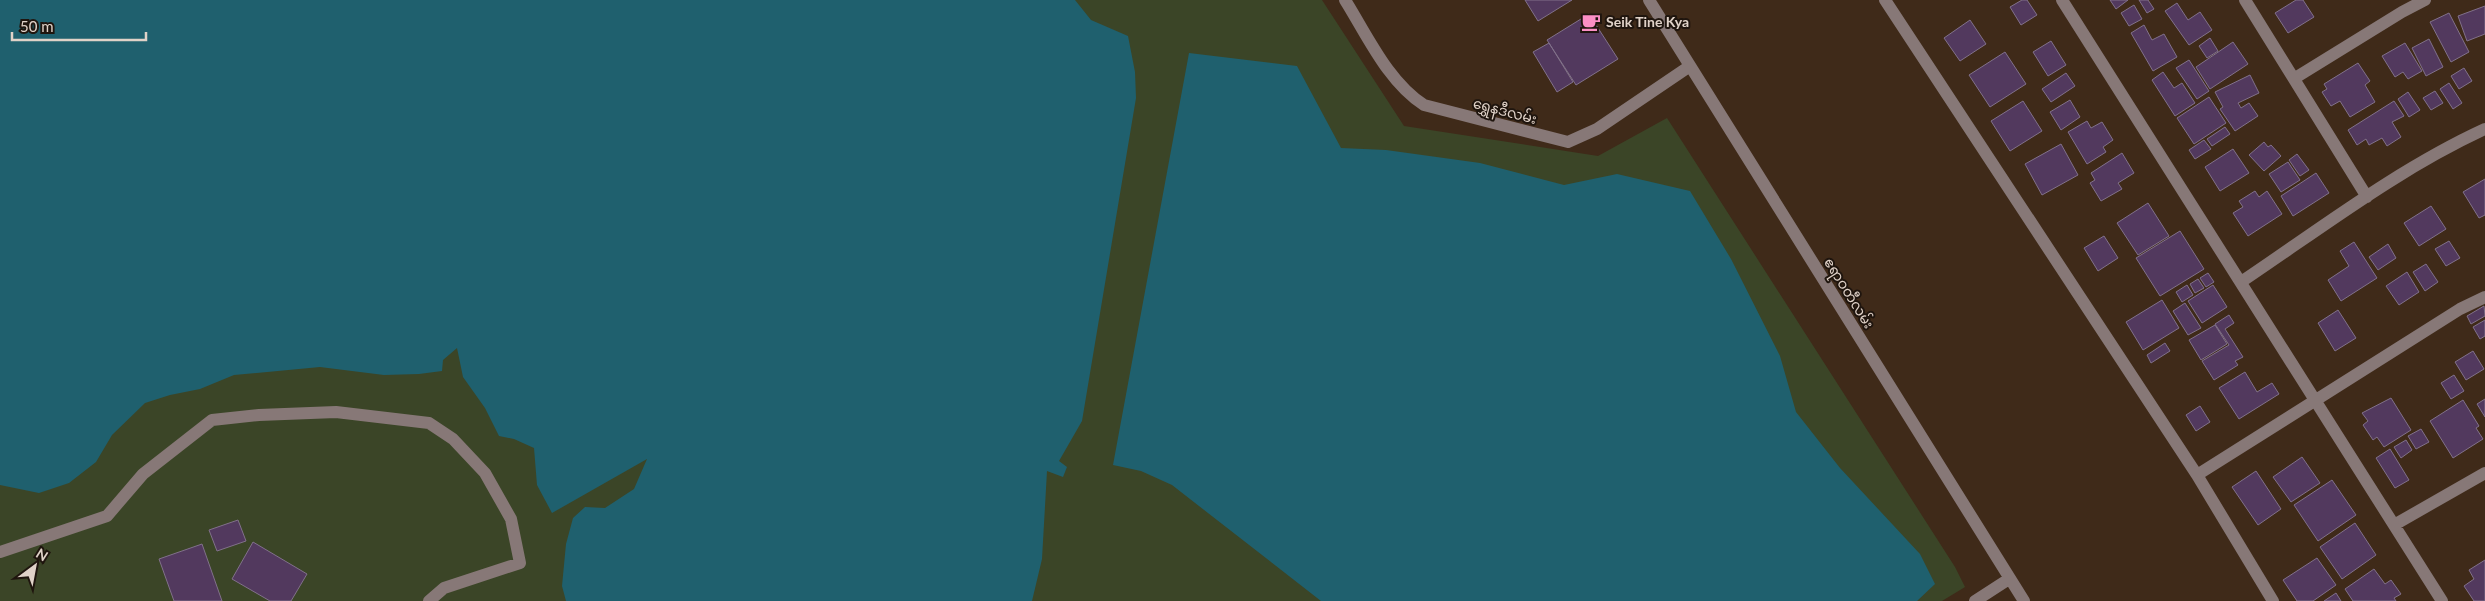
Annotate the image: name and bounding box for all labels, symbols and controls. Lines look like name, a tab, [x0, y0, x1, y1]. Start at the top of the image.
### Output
scale bar	[12, 10, 146, 42]
cafe icon: Seik Tine Kya	[1580, 11, 1602, 33]
place label: Seik Tine Kya	[1606, 13, 1689, 30]
text: 50 m	[20, 17, 54, 35]
street label: ရွှေနဒီလမ်း	[1470, 93, 1539, 131]
street label: ဧရာဝတီလမ်း	[1818, 254, 1879, 333]
north arrow	[10, 541, 60, 591]
text: N	[33, 544, 51, 565]

